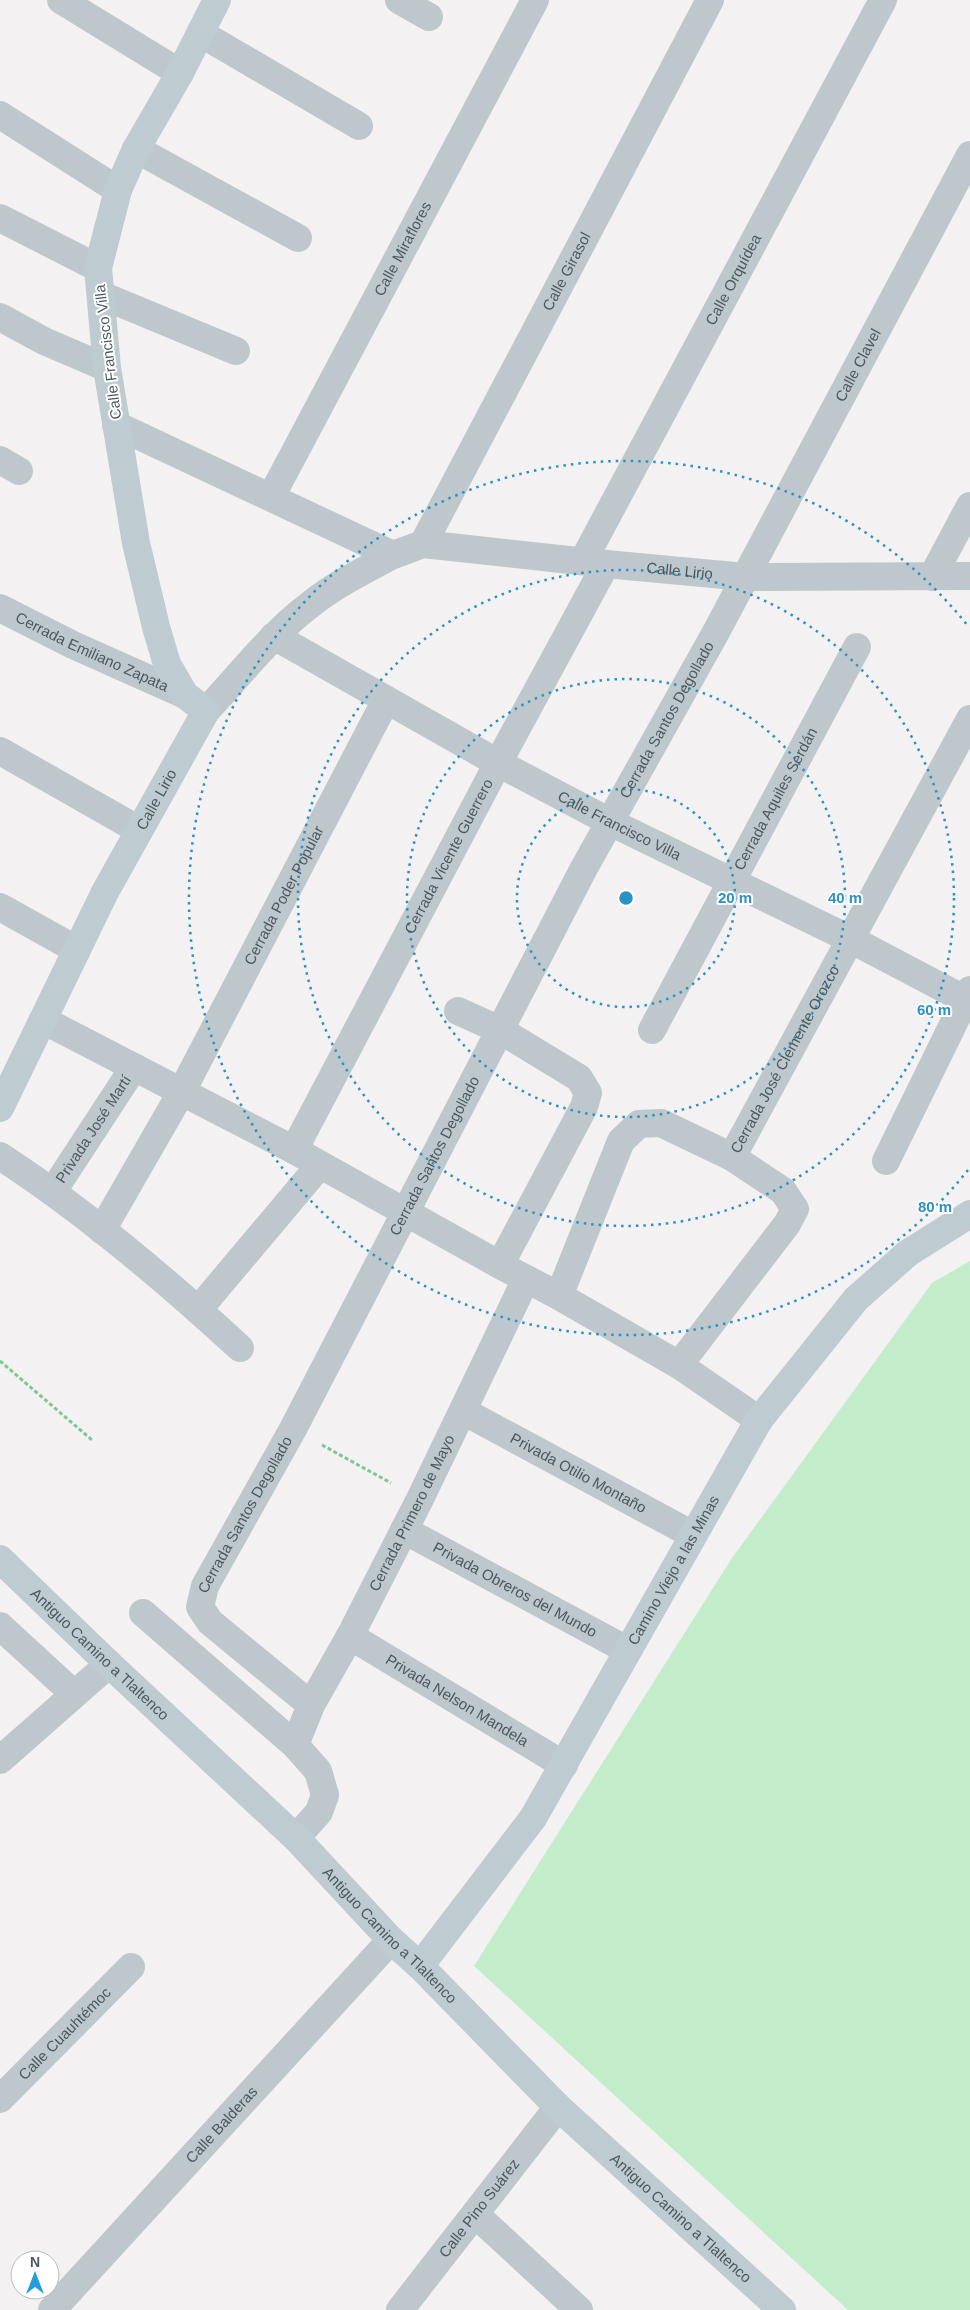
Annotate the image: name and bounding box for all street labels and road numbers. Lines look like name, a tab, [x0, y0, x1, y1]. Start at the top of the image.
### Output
street label: Calle Miraflores	[370, 199, 434, 299]
street label: Calle Girasol	[539, 229, 594, 313]
street label: Calle Orquídea	[702, 230, 765, 328]
street label: Calle Francisco Villa	[91, 283, 124, 420]
street label: Calle Clavel	[831, 326, 884, 404]
street label: Calle Lirio	[646, 559, 714, 582]
street label: Cerrada Emiliano Zapata	[13, 608, 172, 695]
street label: Cerrada Santos Degollado	[616, 638, 717, 801]
street label: Cerrada Aquiles Serdán	[730, 725, 820, 873]
street label: Calle Lirio	[132, 766, 180, 833]
street label: Cerrada Vicente Guerrero	[401, 776, 496, 936]
street label: Calle Francisco Villa	[555, 787, 684, 864]
street label: Cerrada Poder Popular	[240, 823, 327, 968]
street label: Cerrada José Clemente Orozco	[727, 962, 842, 1156]
street label: Privada José Martí	[52, 1071, 135, 1186]
street label: Cerrada Santos Degollado	[386, 1073, 482, 1238]
street label: Privada Otilio Montaño	[508, 1429, 649, 1516]
street label: Cerrada Primero de Mayo	[365, 1432, 458, 1594]
street label: Cerrada Santos Degollado	[195, 1433, 295, 1594]
street label: Camino Viejo a las Minas	[624, 1492, 722, 1648]
street label: Privada Obreros del Mundo	[430, 1538, 600, 1640]
street label: Antiguo Camino a Tlaltenco	[28, 1584, 173, 1723]
street label: Privada Nelson Mandela	[383, 1651, 532, 1750]
street label: Antiguo Camino a Tlaltenco	[320, 1863, 461, 2007]
street label: Calle Cuauhtémoc	[15, 1983, 114, 2083]
street label: Calle Balderas	[182, 2083, 260, 2166]
street label: Antiguo Camino a Tlaltenco	[607, 2150, 755, 2286]
street label: Calle Pino Suárez	[435, 2155, 522, 2261]

